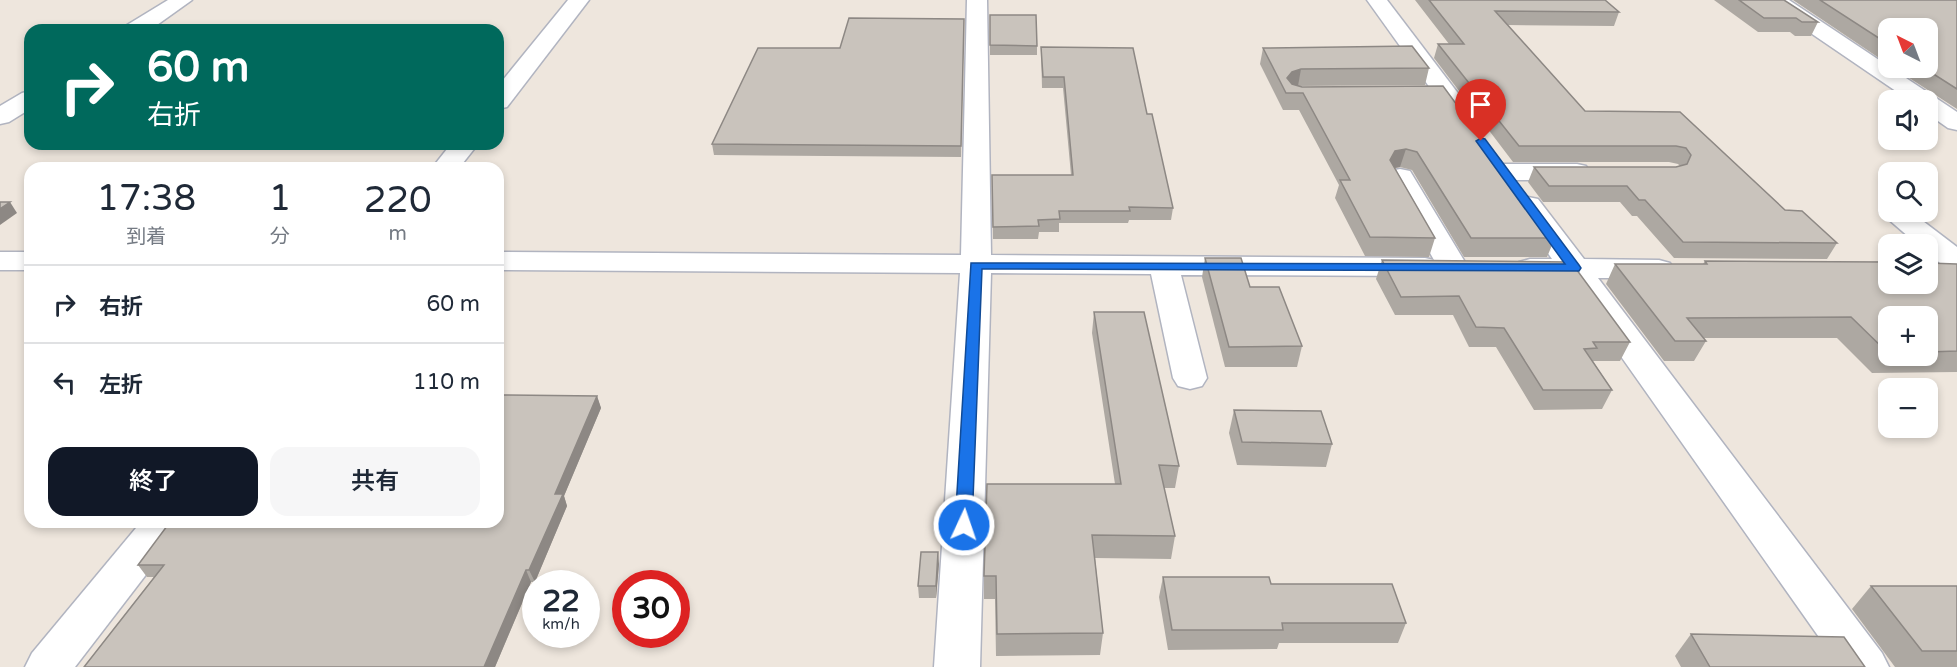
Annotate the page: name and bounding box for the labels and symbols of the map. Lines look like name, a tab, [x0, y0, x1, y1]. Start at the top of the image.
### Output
north arrow	[1878, 18, 1938, 78]
pin	[1455, 79, 1506, 141]
position arrow	[932, 493, 996, 557]
speed limit sign: 30	[612, 570, 690, 648]

